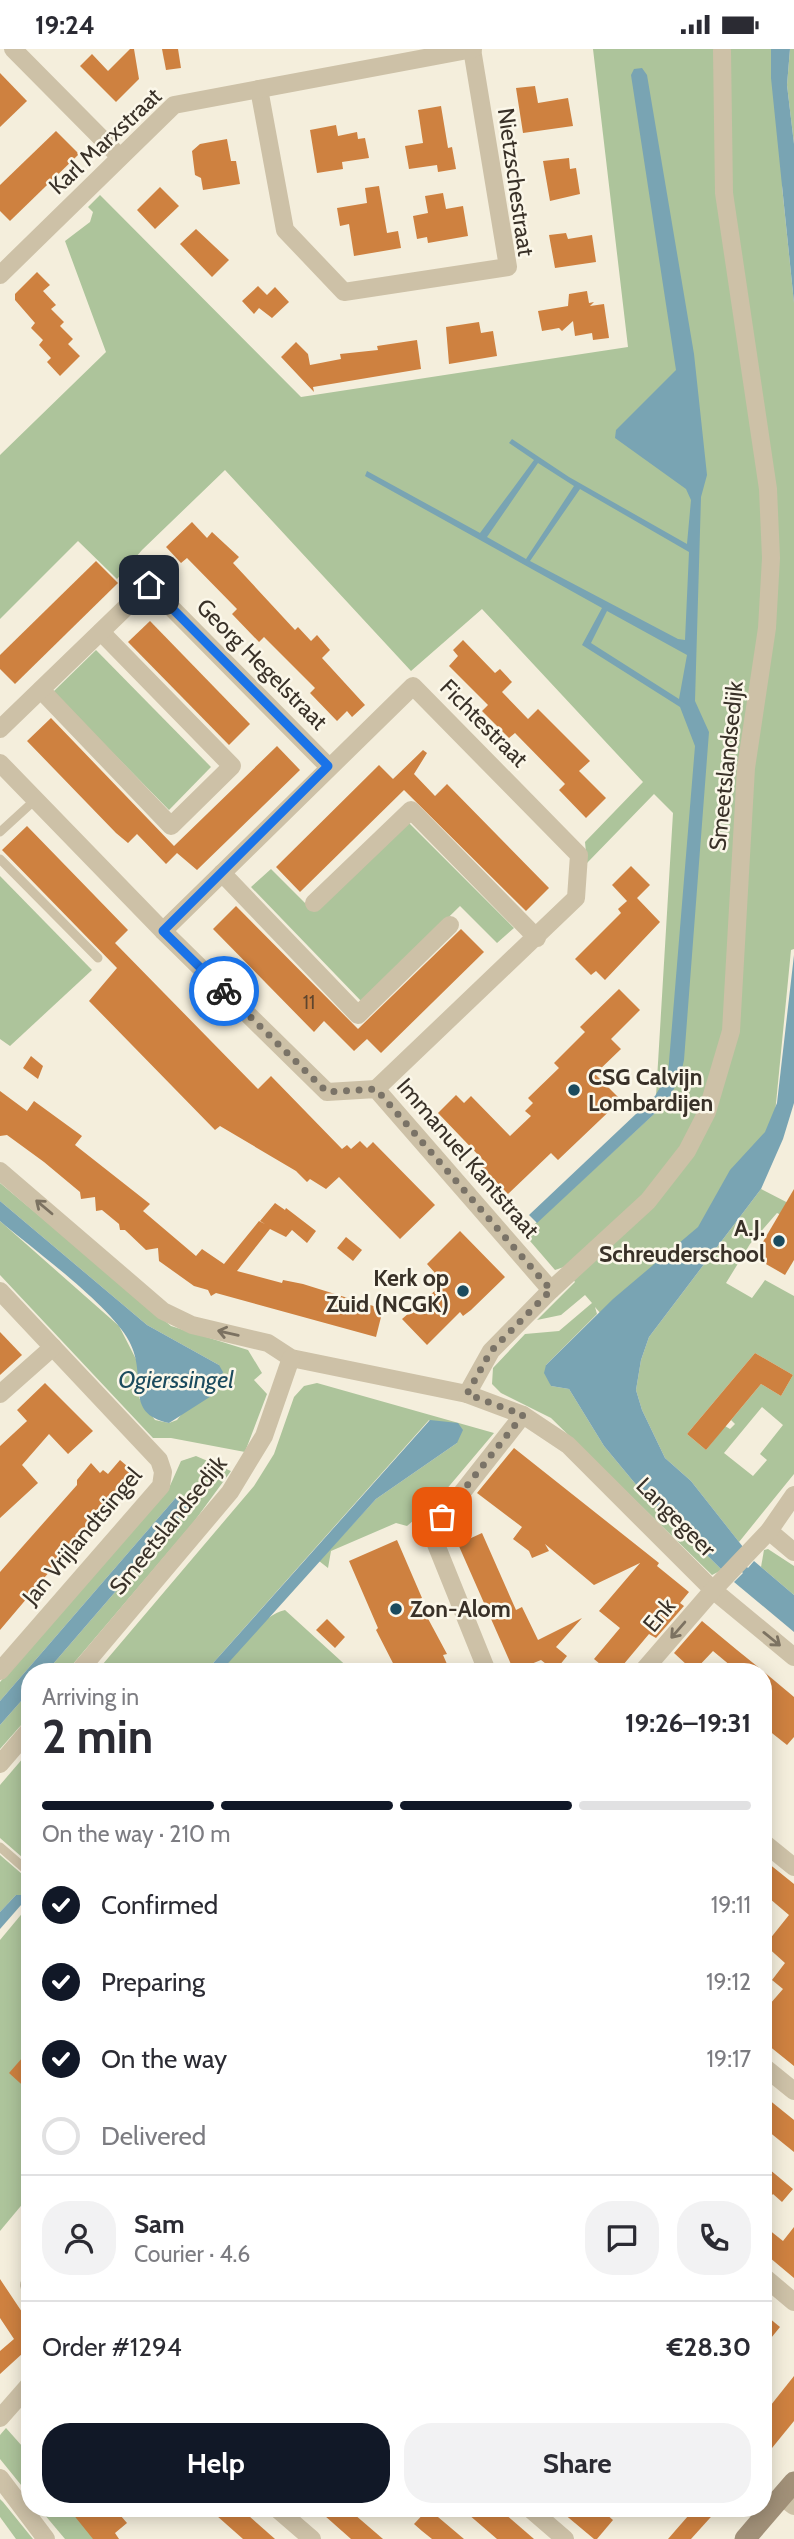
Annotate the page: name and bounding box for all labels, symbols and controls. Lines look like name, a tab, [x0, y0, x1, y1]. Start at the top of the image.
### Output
text: 19:24	[35, 9, 95, 41]
street label: Karl Marxstraat	[43, 82, 167, 200]
street label: Nietzschestraat	[492, 106, 540, 258]
pin	[119, 555, 179, 615]
icon: home	[130, 566, 168, 604]
street label: Georg Hegelstraat	[191, 593, 334, 736]
street label: Fichtestraat	[434, 673, 534, 773]
street label: Smeetslandsedijk	[703, 679, 749, 852]
courier	[189, 956, 259, 1026]
icon: bike	[205, 972, 243, 1010]
house number: 11	[303, 991, 315, 1014]
place label: CSG Calvijn Lombardijen	[588, 1063, 713, 1117]
street label: Immanuel Kantstraat	[391, 1072, 545, 1244]
marker: CSG Calvijn Lombardijen	[566, 1082, 582, 1098]
one-way arrow	[36, 1199, 54, 1214]
place label: A.J. Schreuderschool	[599, 1214, 765, 1268]
marker: A.J. Schreuderschool	[771, 1233, 787, 1249]
place label: Kerk op Zuid (NCGK)	[326, 1264, 449, 1318]
marker: Kerk op Zuid (NCGK)	[455, 1283, 471, 1299]
one-way arrow	[217, 1326, 240, 1340]
water label: Ogierssingel	[118, 1365, 234, 1394]
street label: Smeetslandsedijk	[103, 1449, 233, 1600]
street label: Jan Vrijlandtsingel	[16, 1461, 148, 1611]
street label: Langegeer	[630, 1471, 722, 1563]
pin	[412, 1487, 472, 1547]
icon: bag	[423, 1498, 461, 1536]
street label: Enk	[637, 1592, 682, 1638]
place label: Zon-Alom	[410, 1595, 511, 1623]
marker: Zon-Alom	[388, 1601, 404, 1617]
one-way arrow	[670, 1621, 686, 1639]
one-way arrow	[763, 1631, 781, 1646]
text: Arriving in	[42, 1683, 139, 1711]
text: 19:26–19:31	[625, 1707, 751, 1739]
text: 2 min	[42, 1709, 153, 1765]
text: On the way · 210 m	[42, 1820, 230, 1848]
icon: check	[42, 1886, 80, 1924]
text: Confirmed	[101, 1889, 218, 1921]
text: 19:11	[711, 1891, 751, 1919]
icon: check	[42, 1963, 80, 2001]
text: Preparing	[101, 1966, 205, 1998]
text: 19:12	[706, 1968, 751, 1996]
icon: check	[42, 2040, 80, 2078]
text: On the way	[101, 2043, 227, 2075]
text: 19:17	[707, 2045, 751, 2073]
text: Delivered	[101, 2120, 206, 2152]
button: person	[42, 2201, 116, 2275]
button: chat	[585, 2201, 659, 2275]
button: phone	[677, 2201, 751, 2275]
text: Sam	[134, 2208, 185, 2240]
text: Courier · 4.6	[134, 2240, 250, 2268]
text: Order #1294	[42, 2331, 182, 2363]
text: €28.30	[667, 2331, 751, 2363]
button: Help	[42, 2423, 390, 2503]
button: Share	[404, 2423, 751, 2503]

